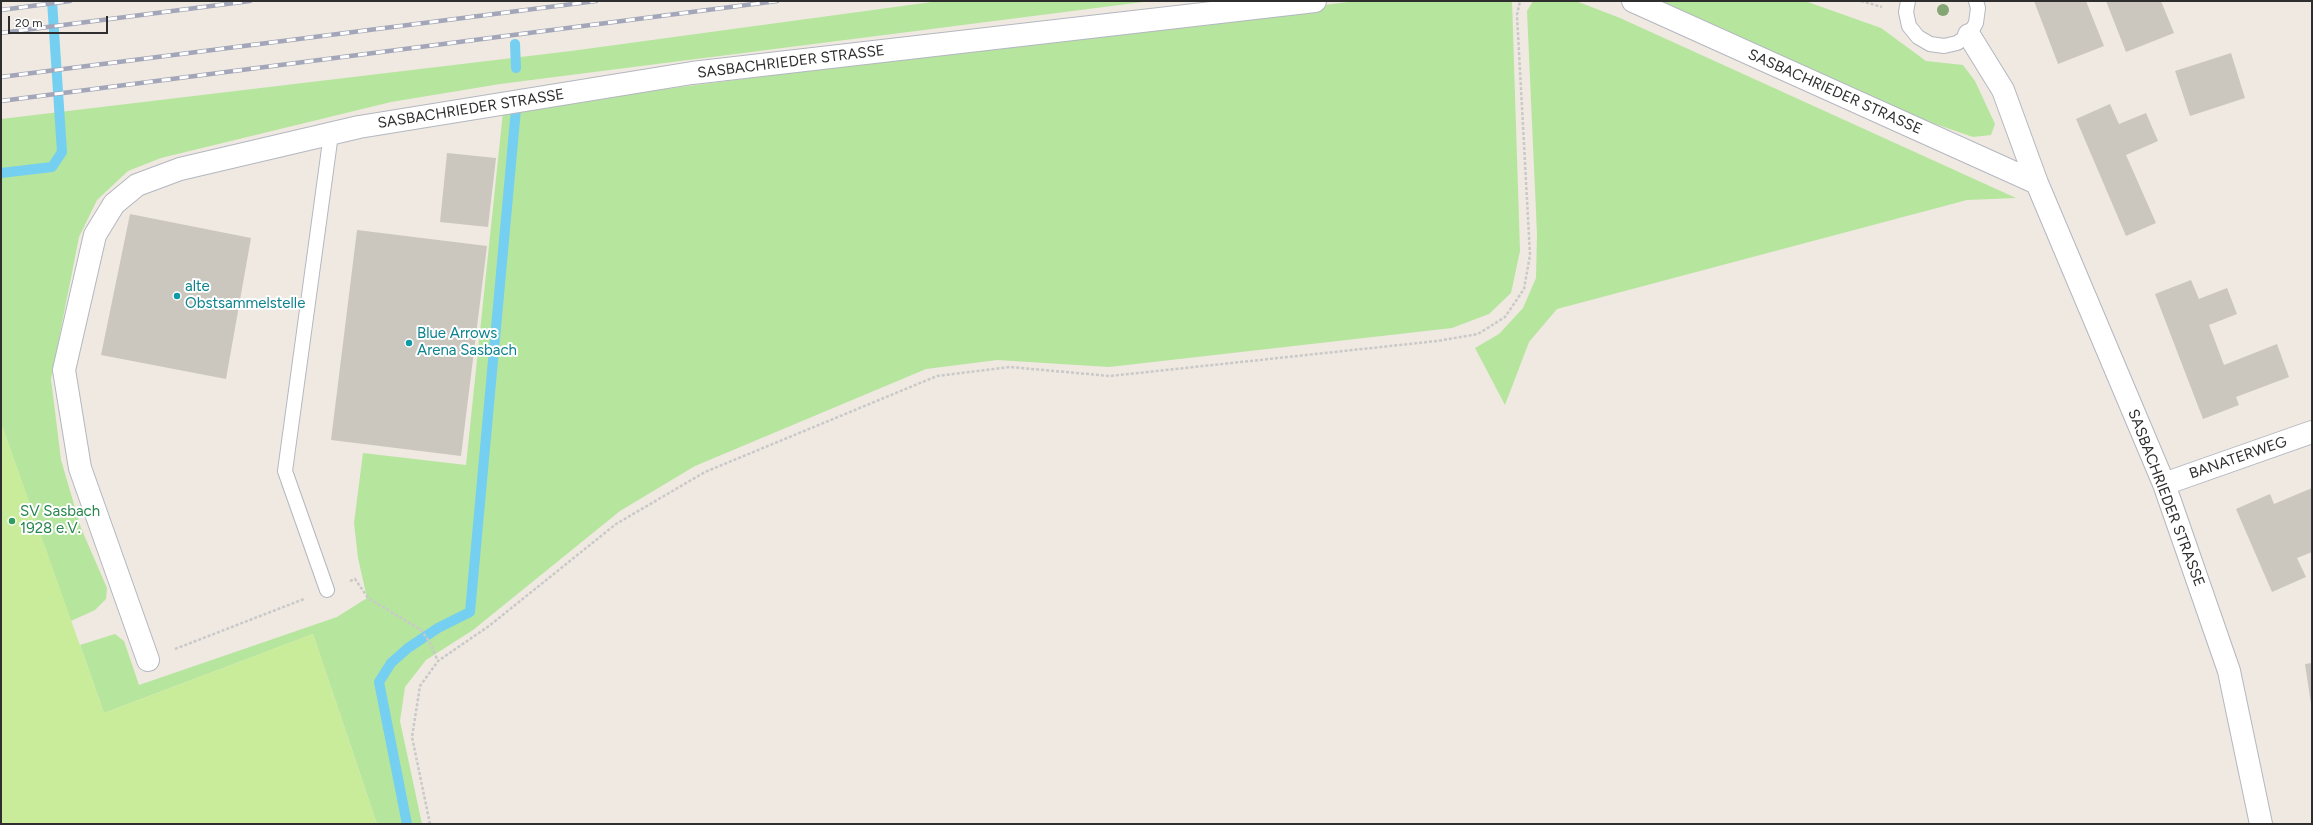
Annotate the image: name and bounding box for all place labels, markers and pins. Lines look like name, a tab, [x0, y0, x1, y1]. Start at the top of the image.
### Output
place label: alte Obstsammelstelle	[185, 278, 305, 313]
marker: alte Obstsammelstelle	[172, 291, 182, 301]
place label: Blue Arrows Arena Sasbach	[417, 325, 517, 360]
marker: Blue Arrows Arena Sasbach	[404, 338, 414, 348]
place label: SV Sasbach 1928 e.V.	[20, 503, 100, 538]
marker: SV Sasbach 1928 e.V.	[7, 516, 17, 526]

